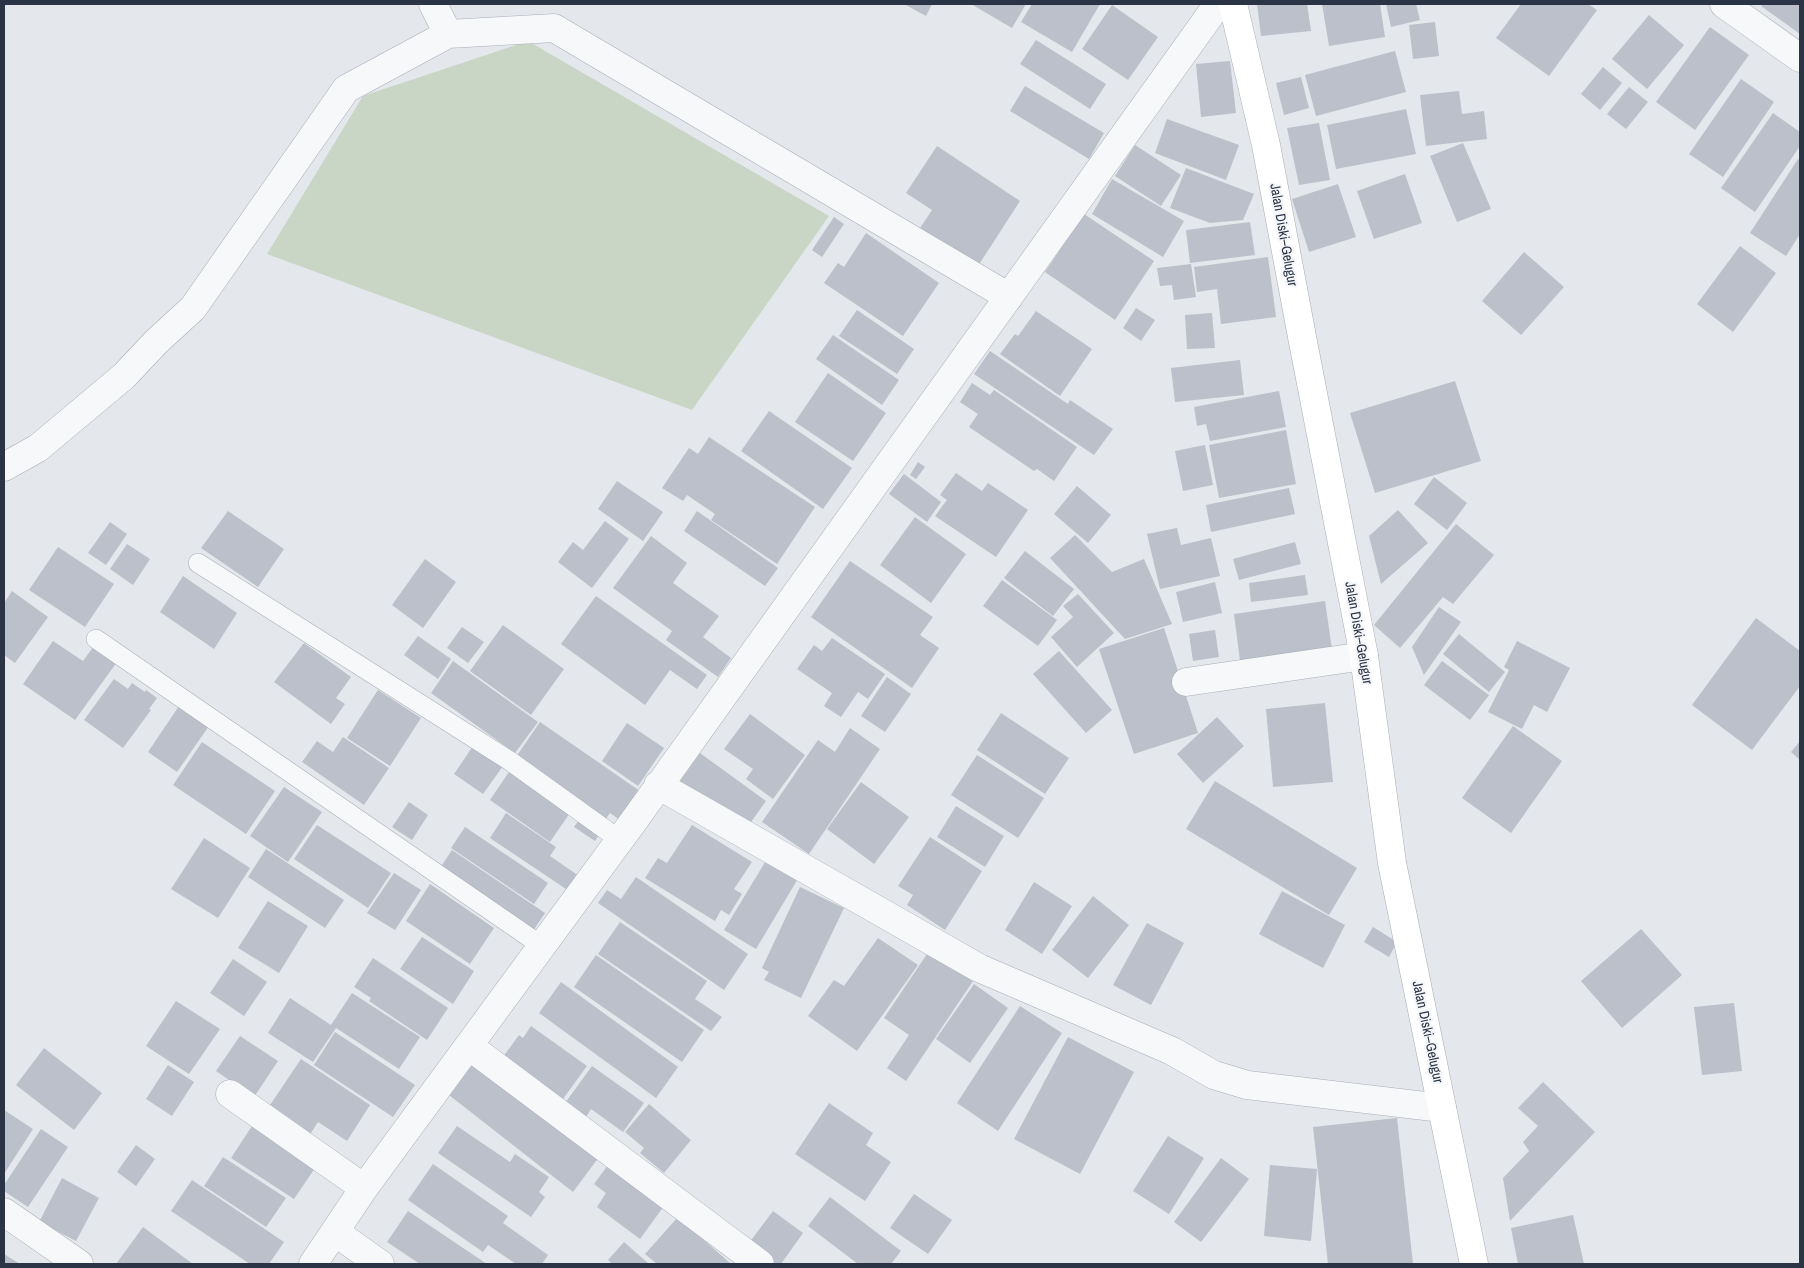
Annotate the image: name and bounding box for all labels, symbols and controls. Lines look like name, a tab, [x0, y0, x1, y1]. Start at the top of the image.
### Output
street label: Jalan Diski–Gelugur	[1266, 182, 1300, 288]
street label: Jalan Diski–Gelugur	[1341, 580, 1375, 686]
street label: Jalan Diski–Gelugur	[1408, 979, 1446, 1085]

